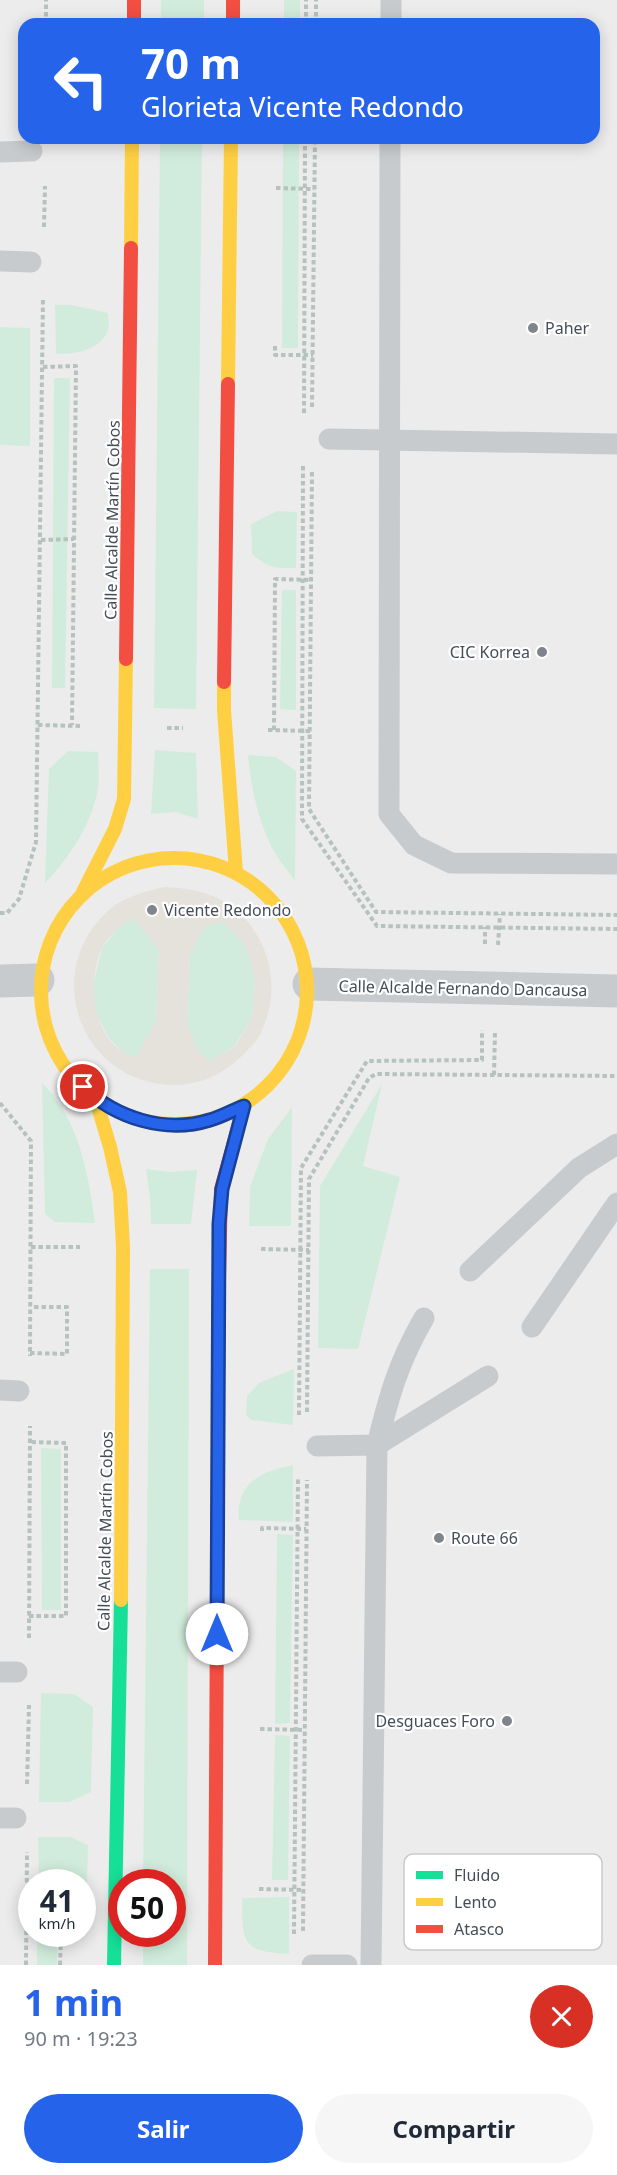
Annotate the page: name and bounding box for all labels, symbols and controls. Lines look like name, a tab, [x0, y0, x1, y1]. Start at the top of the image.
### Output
text: 70 m	[141, 34, 241, 91]
icon: left	[42, 42, 120, 120]
text: Glorieta Vicente Redondo	[141, 88, 464, 125]
place label: Paher	[545, 317, 590, 339]
marker: Paher	[526, 321, 540, 335]
street label: Calle Alcalde Martín Cobos	[99, 420, 125, 620]
place label: CIC Korrea	[450, 641, 530, 663]
marker: CIC Korrea	[535, 645, 549, 659]
place label: Vicente Redondo	[164, 899, 291, 921]
marker: Vicente Redondo	[145, 903, 159, 917]
street label: Calle Alcalde Fernando Dancausa	[338, 975, 588, 1001]
pin	[57, 1061, 108, 1112]
icon: arrive	[66, 1070, 99, 1103]
street label: Calle Alcalde Martín Cobos	[92, 1431, 118, 1631]
place label: Route 66	[451, 1527, 518, 1549]
marker: Route 66	[432, 1531, 446, 1545]
position arrow	[185, 1602, 249, 1666]
place label: Desguaces Foro	[375, 1710, 495, 1732]
marker: Desguaces Foro	[500, 1714, 514, 1728]
legend	[404, 1854, 602, 1950]
text: Fluido	[454, 1864, 500, 1886]
speed limit sign: 50	[108, 1869, 186, 1947]
text: 41	[40, 1880, 74, 1921]
text: Lento	[454, 1891, 497, 1913]
text: km/h	[39, 1913, 75, 1933]
text: Atasco	[454, 1918, 504, 1940]
text: 1 min	[24, 1978, 123, 2027]
button: close	[530, 1985, 593, 2048]
text: 90 m · 19:23	[24, 2025, 138, 2052]
button: Salir	[24, 2094, 303, 2163]
button: Compartir	[315, 2094, 593, 2163]

